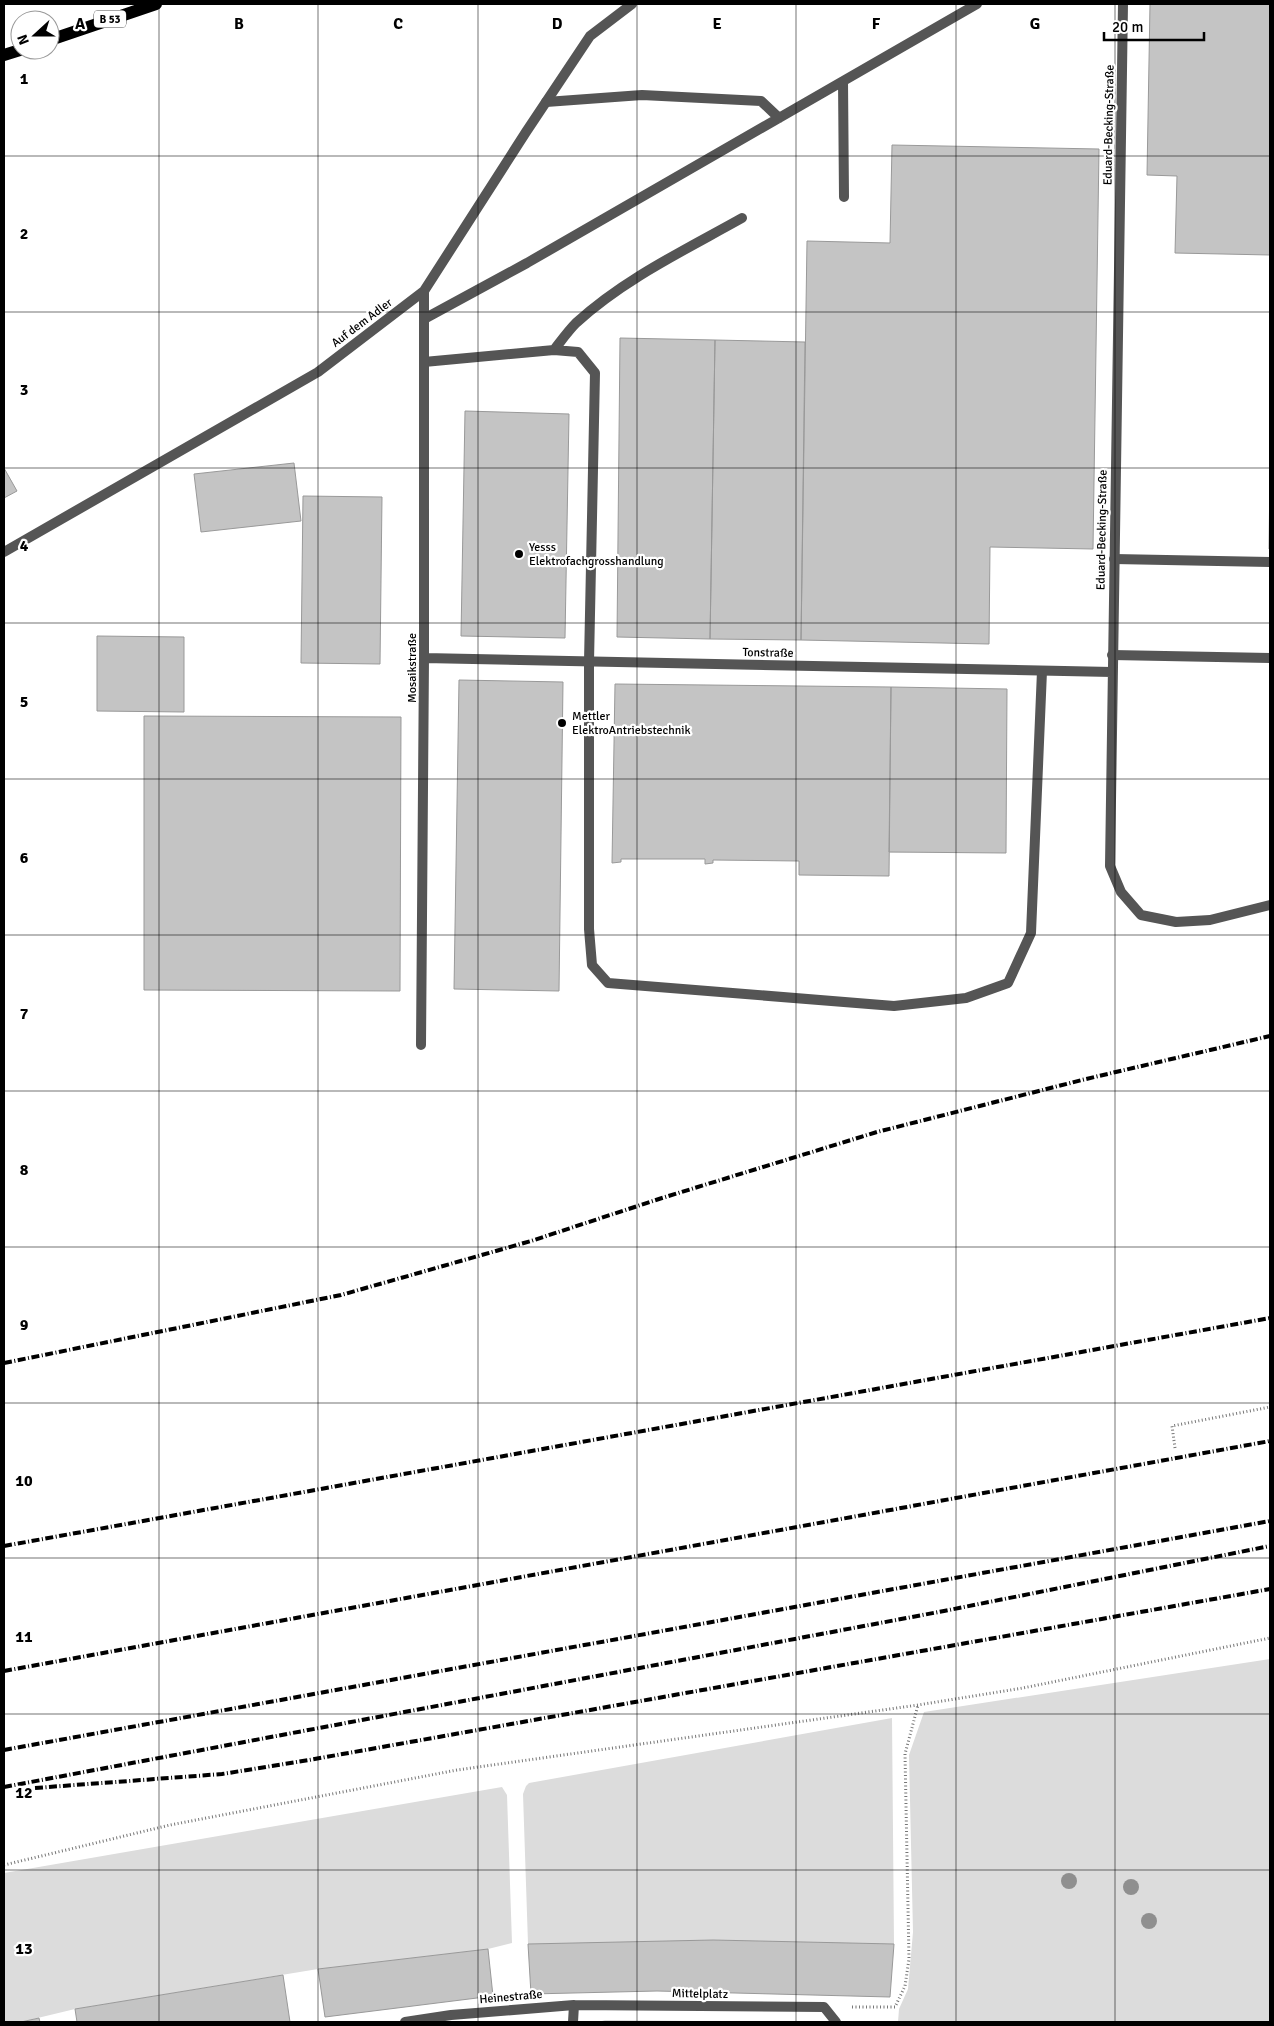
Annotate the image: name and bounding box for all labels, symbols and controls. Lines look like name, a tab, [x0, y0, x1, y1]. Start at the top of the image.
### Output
north arrow	[10, 10, 60, 60]
road number: B 53	[94, 10, 126, 28]
scale bar	[1104, 10, 1204, 42]
text: A	[75, 14, 86, 34]
text: B	[234, 14, 244, 34]
text: C	[393, 14, 403, 34]
text: D	[552, 14, 563, 34]
text: E	[712, 14, 722, 34]
text: F	[872, 14, 881, 34]
text: G	[1030, 14, 1040, 34]
text: 20 m	[1112, 18, 1143, 36]
text: N	[14, 32, 33, 47]
street label: Eduard-Becking-Straße	[1100, 65, 1118, 185]
text: 1	[20, 69, 29, 89]
text: 2	[20, 224, 28, 244]
street label: Auf dem Adler	[329, 295, 396, 351]
text: 3	[20, 380, 28, 400]
street label: Eduard-Becking-Straße	[1093, 470, 1111, 590]
text: 4	[20, 536, 29, 556]
place label: Yesss Elektrofachgrosshandlung	[529, 540, 664, 569]
marker: Yesss Elektrofachgrosshandlung	[513, 548, 525, 560]
street label: Mosaikstraße	[405, 633, 420, 703]
street label: Tonstraße	[742, 645, 794, 661]
text: 5	[20, 692, 28, 712]
place label: Mettler ElektroAntriebstechnik	[572, 709, 691, 738]
marker: Mettler ElektroAntriebstechnik	[556, 717, 568, 729]
text: 6	[20, 848, 29, 868]
text: 7	[20, 1004, 29, 1024]
text: 8	[20, 1160, 29, 1180]
text: 9	[20, 1315, 29, 1335]
text: 10	[15, 1471, 33, 1491]
text: 11	[15, 1627, 33, 1647]
text: 12	[15, 1783, 33, 1803]
text: 13	[15, 1939, 33, 1959]
street label: Mittelplatz	[672, 1986, 728, 2002]
street label: Heinestraße	[479, 1987, 543, 2007]

